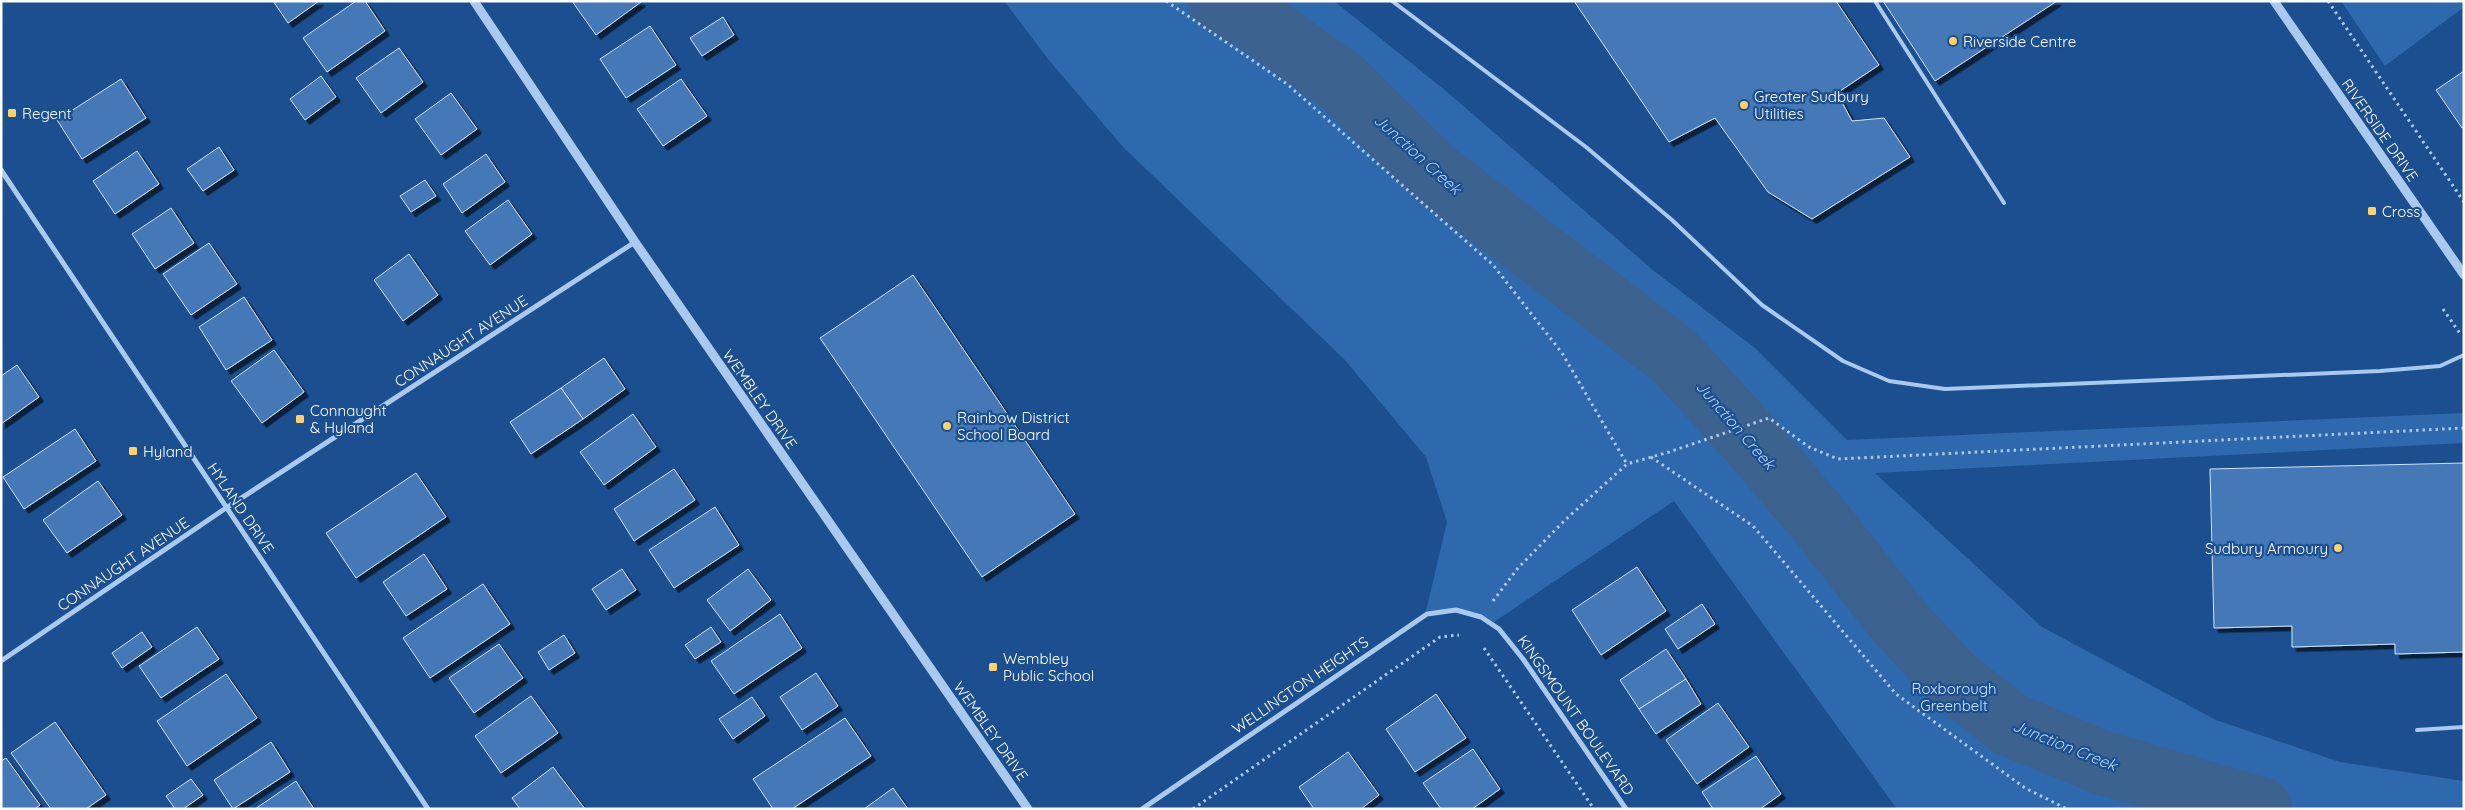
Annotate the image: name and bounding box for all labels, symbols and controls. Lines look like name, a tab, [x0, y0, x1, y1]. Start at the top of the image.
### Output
place label: Riverside Centre	[1963, 32, 2076, 51]
marker: Riverside Centre	[1947, 35, 1959, 47]
street label: RIVERSIDE DRIVE	[2338, 75, 2422, 185]
place label: Greater Sudbury Utilities	[1754, 87, 1869, 123]
marker: Greater Sudbury Utilities	[1738, 99, 1750, 111]
place label: Regent	[22, 104, 72, 123]
marker: Regent	[6, 107, 18, 119]
water label: Junction Creek	[1370, 109, 1467, 199]
place label: Cross	[2382, 202, 2420, 221]
marker: Cross	[2366, 205, 2378, 217]
street label: CONNAUGHT AVENUE	[391, 291, 531, 391]
street label: WEMBLEY DRIVE	[719, 346, 801, 452]
water label: Junction Creek	[1692, 377, 1781, 474]
place label: Connaught & Hyland	[310, 401, 387, 437]
place label: Rainbow District School Board	[957, 408, 1070, 444]
marker: Connaught & Hyland	[294, 413, 306, 425]
marker: Rainbow District School Board	[941, 420, 953, 432]
place label: Hyland	[143, 442, 193, 461]
marker: Hyland	[127, 445, 139, 457]
street label: HYLAND DRIVE	[204, 459, 278, 557]
street label: CONNAUGHT AVENUE	[54, 513, 192, 615]
place label: Sudbury Armoury	[2205, 539, 2328, 558]
marker: Sudbury Armoury	[2332, 542, 2344, 554]
street label: KINGSMOUNT BOULEVARD	[1514, 631, 1639, 799]
street label: WELLINGTON HEIGHTS	[1228, 632, 1372, 738]
place label: Wembley Public School	[1003, 649, 1094, 685]
marker: Wembley Public School	[987, 661, 999, 673]
street label: WEMBLEY DRIVE	[950, 678, 1032, 784]
park label: Roxborough Greenbelt	[1911, 679, 1997, 715]
water label: Junction Creek	[2010, 715, 2121, 776]

